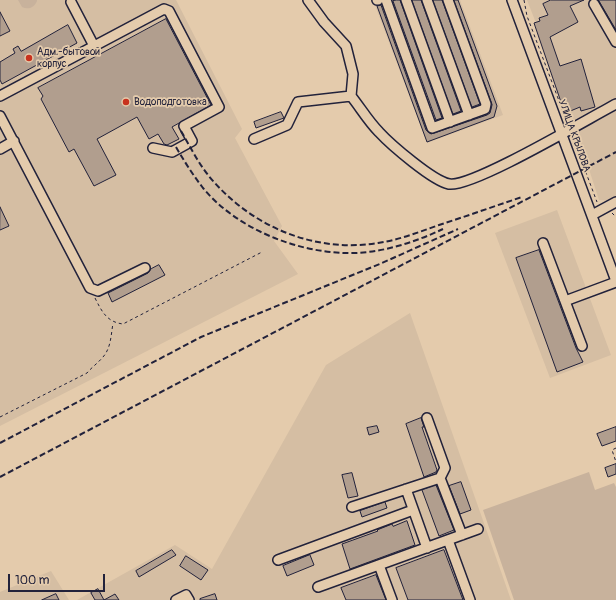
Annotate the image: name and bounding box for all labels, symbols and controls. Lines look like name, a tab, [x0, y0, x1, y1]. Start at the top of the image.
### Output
place label: Адм.-бытовой корпус	[37, 46, 100, 70]
marker: Адм.-бытовой корпус	[24, 53, 34, 63]
place label: Водоподготовка	[134, 96, 207, 108]
marker: Водоподготовка	[121, 97, 131, 107]
street label: УЛИЦА КРЫЛОВА	[555, 98, 593, 174]
scale bar	[10, 566, 107, 592]
text: 100 m	[15, 573, 49, 588]

